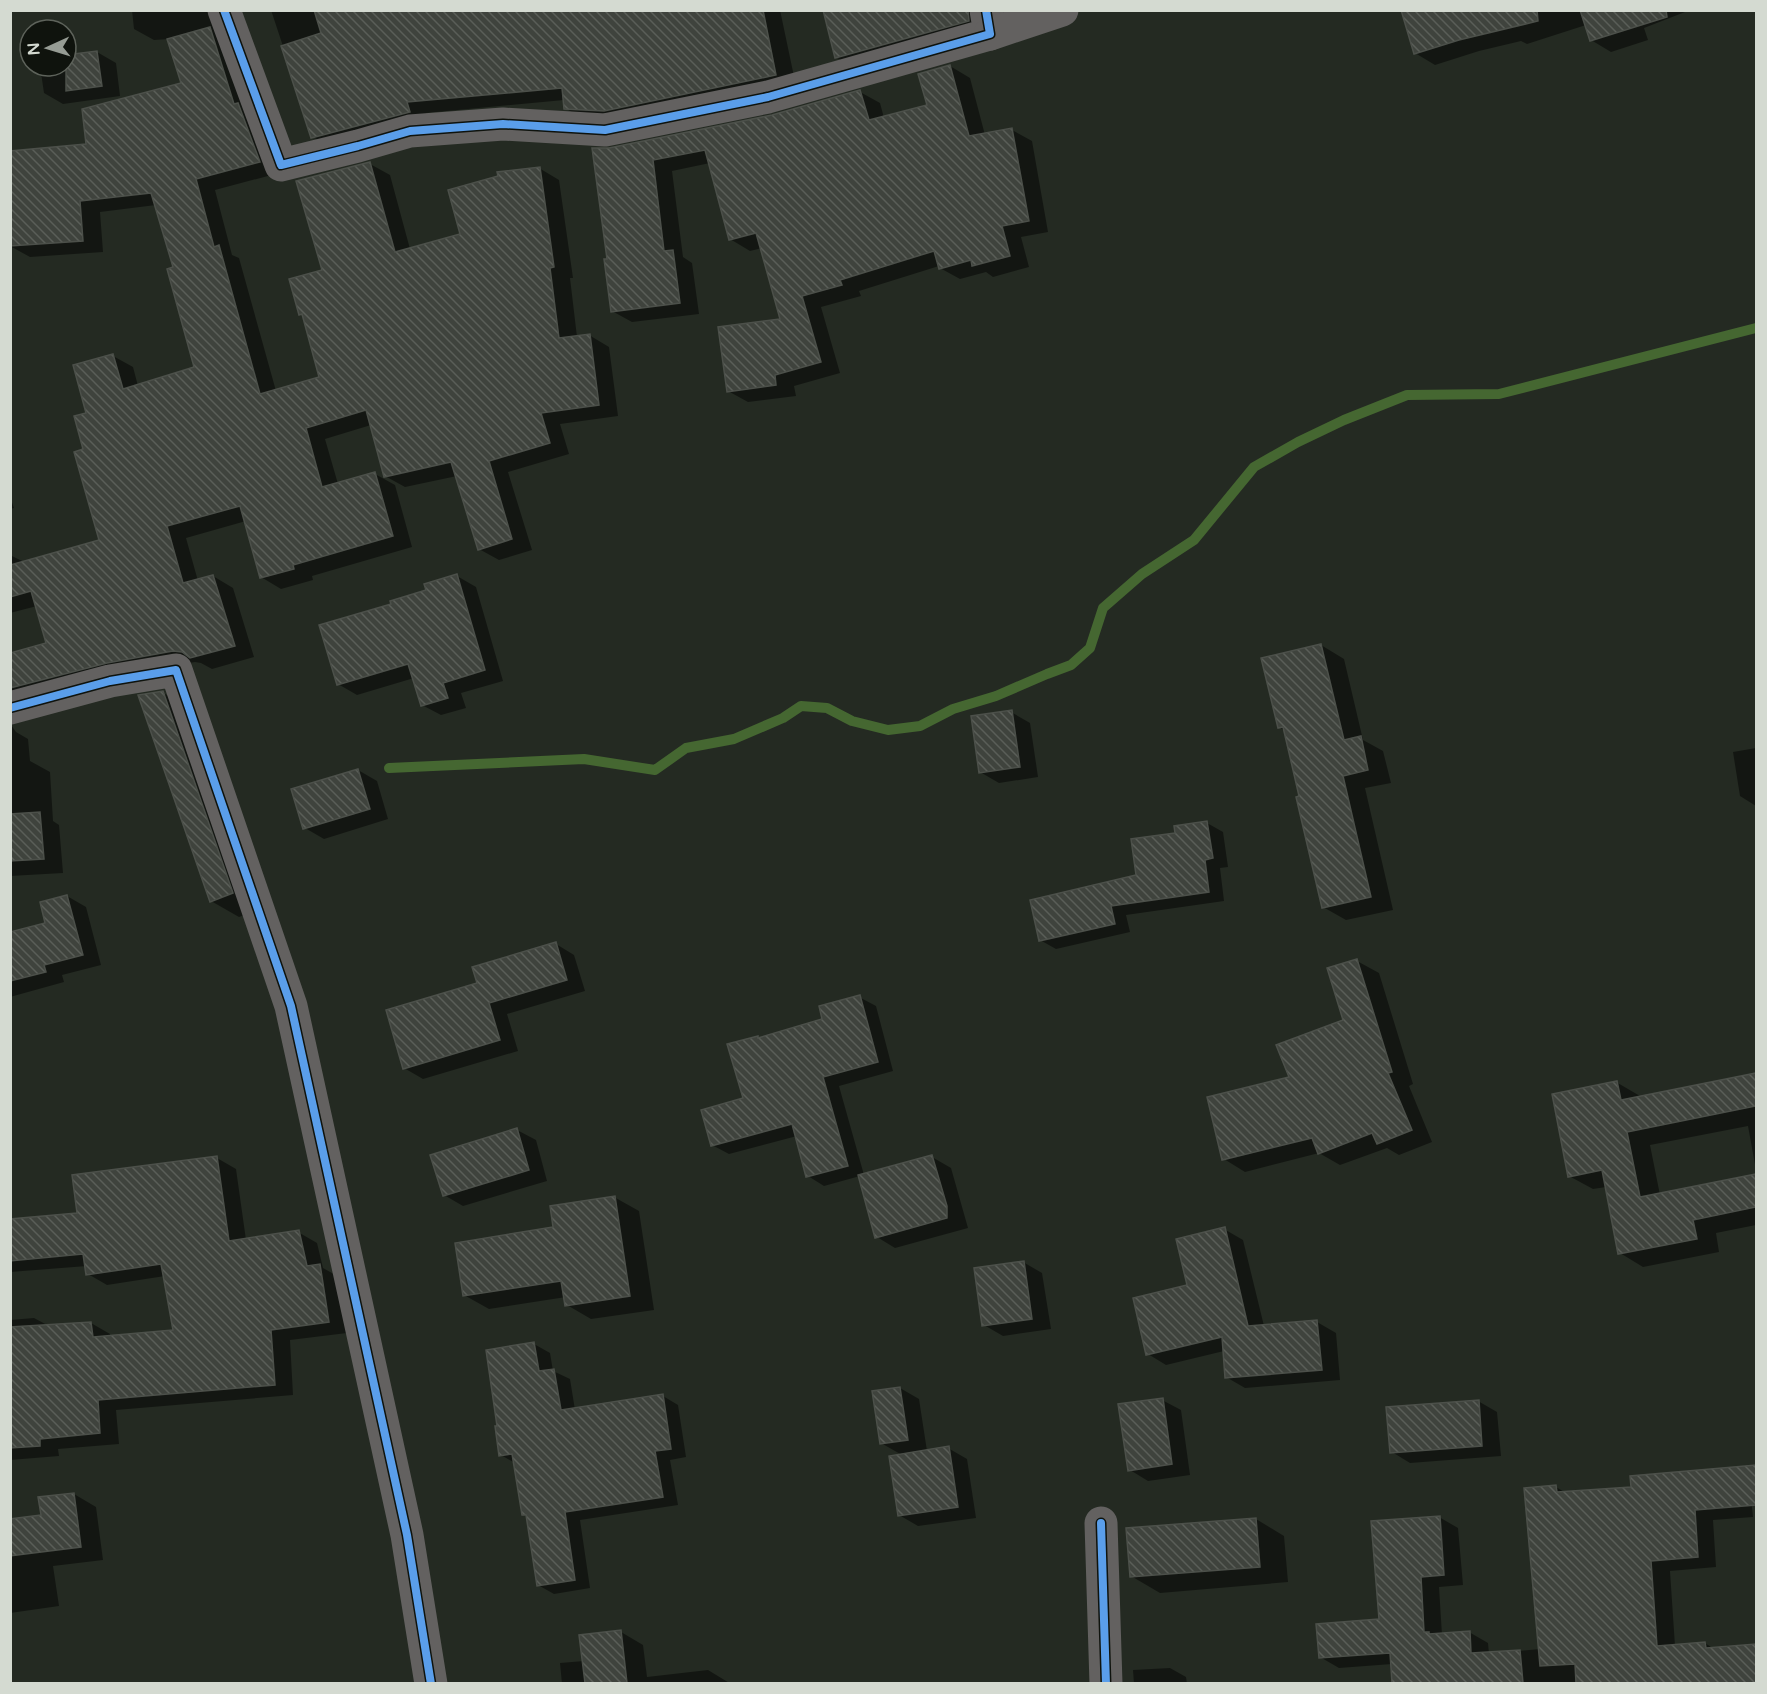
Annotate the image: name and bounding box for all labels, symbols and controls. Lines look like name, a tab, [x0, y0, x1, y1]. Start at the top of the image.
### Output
north arrow	[18, 18, 78, 78]
text: N	[24, 42, 44, 56]

